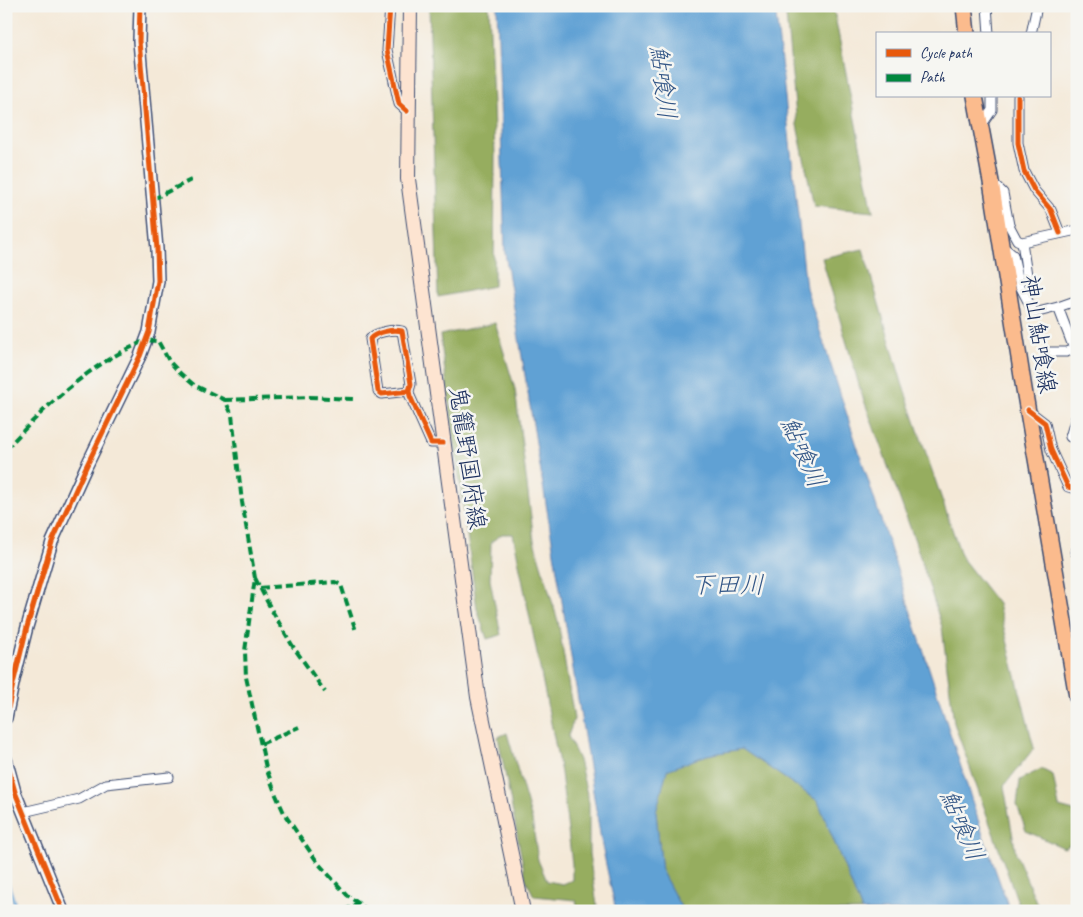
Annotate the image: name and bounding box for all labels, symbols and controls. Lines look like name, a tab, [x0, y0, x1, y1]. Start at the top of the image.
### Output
legend	[876, 32, 1050, 98]
water label: 鮎喰川	[643, 43, 683, 121]
text: Cycle path	[920, 44, 972, 63]
text: Path	[920, 68, 946, 87]
street label: 神山鮎喰線	[1015, 272, 1063, 396]
street label: 鬼籠野国府線	[443, 385, 493, 531]
water label: 鮎喰川	[773, 412, 833, 493]
water label: 下田川	[689, 569, 765, 601]
water label: 鮎喰川	[933, 785, 991, 866]

